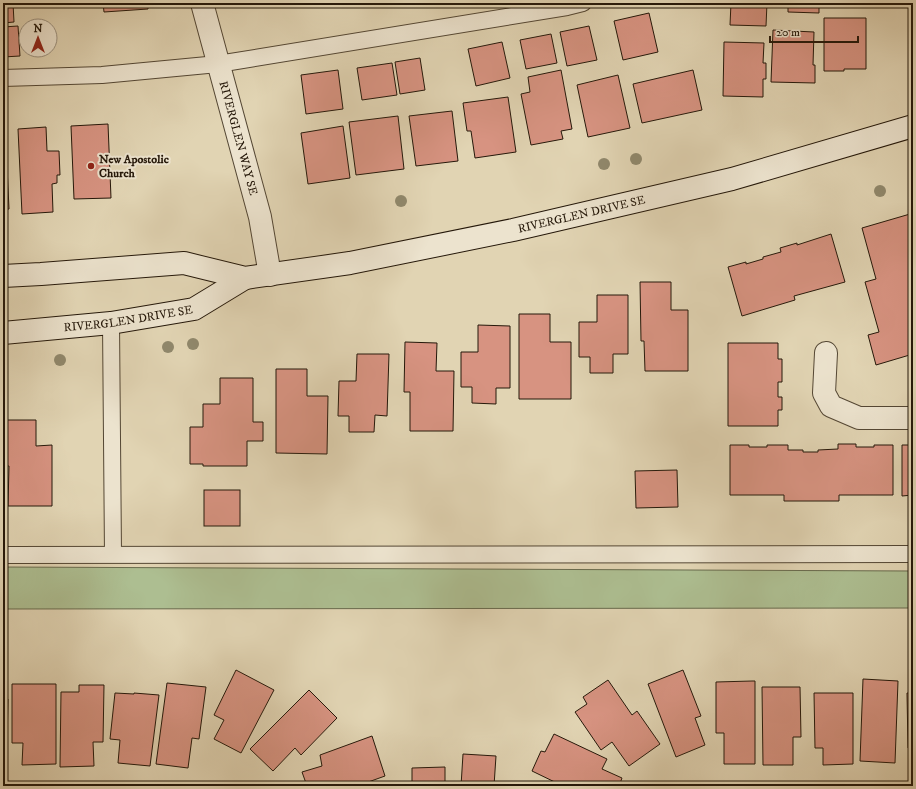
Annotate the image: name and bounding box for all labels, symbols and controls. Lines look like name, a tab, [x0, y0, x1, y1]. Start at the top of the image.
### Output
north arrow	[18, 18, 58, 58]
scale bar	[770, 18, 858, 44]
text: N	[33, 22, 43, 36]
text: 20 m	[776, 25, 800, 40]
street label: RIVERGLEN WAY SE	[215, 79, 261, 198]
place label: New Apostolic Church	[99, 152, 170, 181]
marker: New Apostolic Church	[86, 161, 96, 171]
street label: RIVERGLEN DRIVE SE	[517, 192, 647, 237]
street label: RIVERGLEN DRIVE SE	[63, 302, 194, 335]

